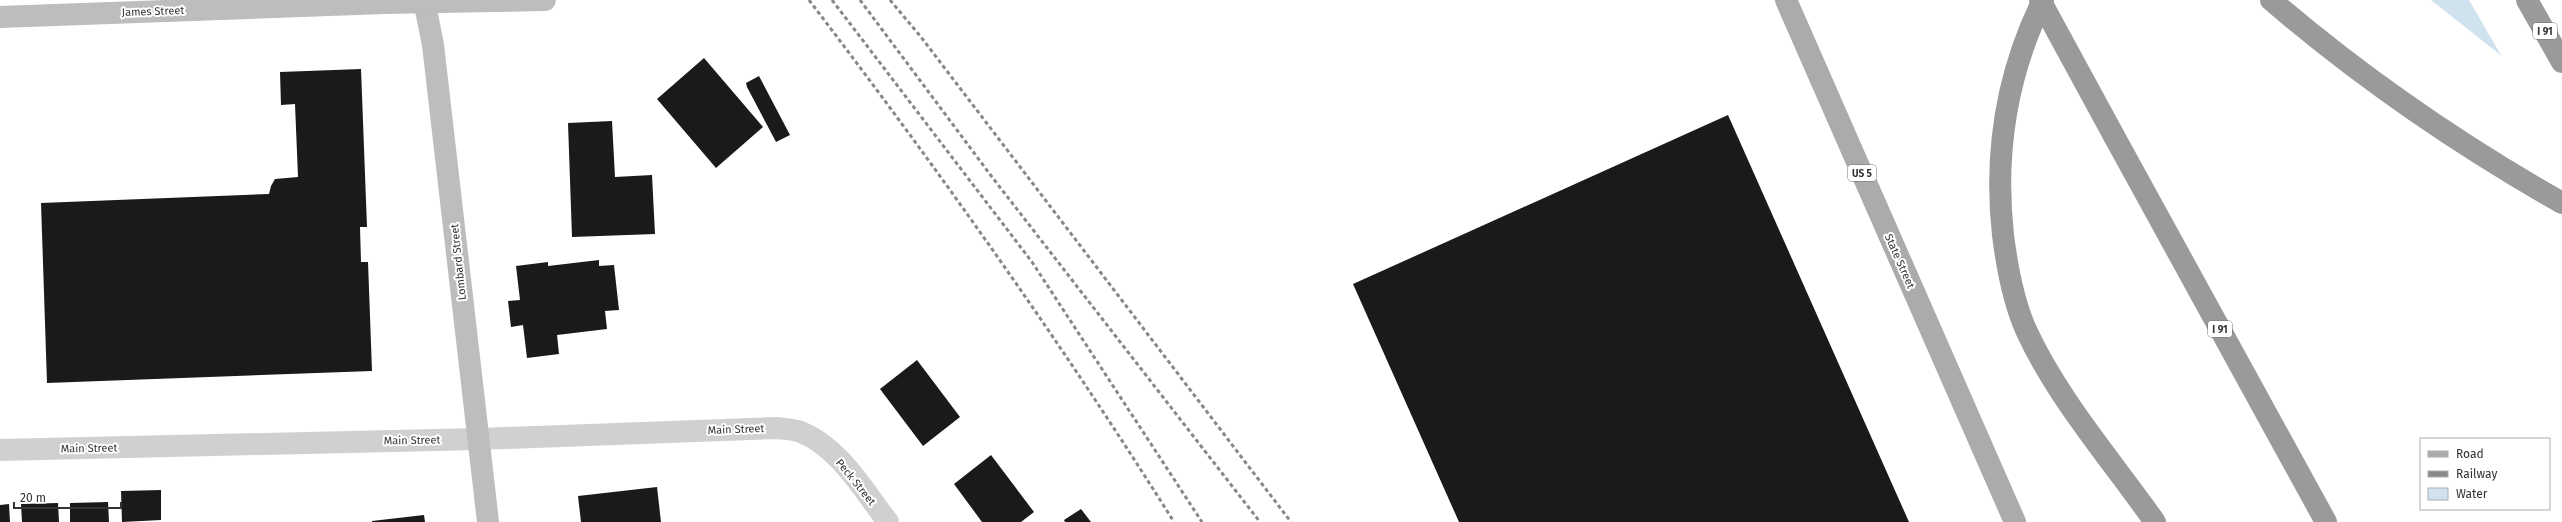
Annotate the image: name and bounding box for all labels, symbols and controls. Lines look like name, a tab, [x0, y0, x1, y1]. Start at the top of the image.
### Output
street label: James Street	[121, 4, 185, 19]
road number: I 91	[2533, 23, 2557, 39]
road number: US 5	[1848, 165, 1876, 181]
street label: Lombard Street	[448, 223, 469, 301]
street label: State Street	[1882, 232, 1917, 291]
road number: I 91	[2208, 321, 2232, 337]
street label: Main Street	[707, 422, 765, 437]
street label: Main Street	[383, 434, 441, 447]
legend	[2420, 438, 2550, 510]
street label: Main Street	[60, 442, 118, 455]
text: Road	[2456, 447, 2484, 461]
street label: Peck Street	[833, 457, 878, 508]
text: Railway	[2456, 467, 2497, 481]
scale bar	[14, 484, 121, 510]
text: Water	[2456, 487, 2488, 501]
text: 20 m	[20, 491, 46, 505]

